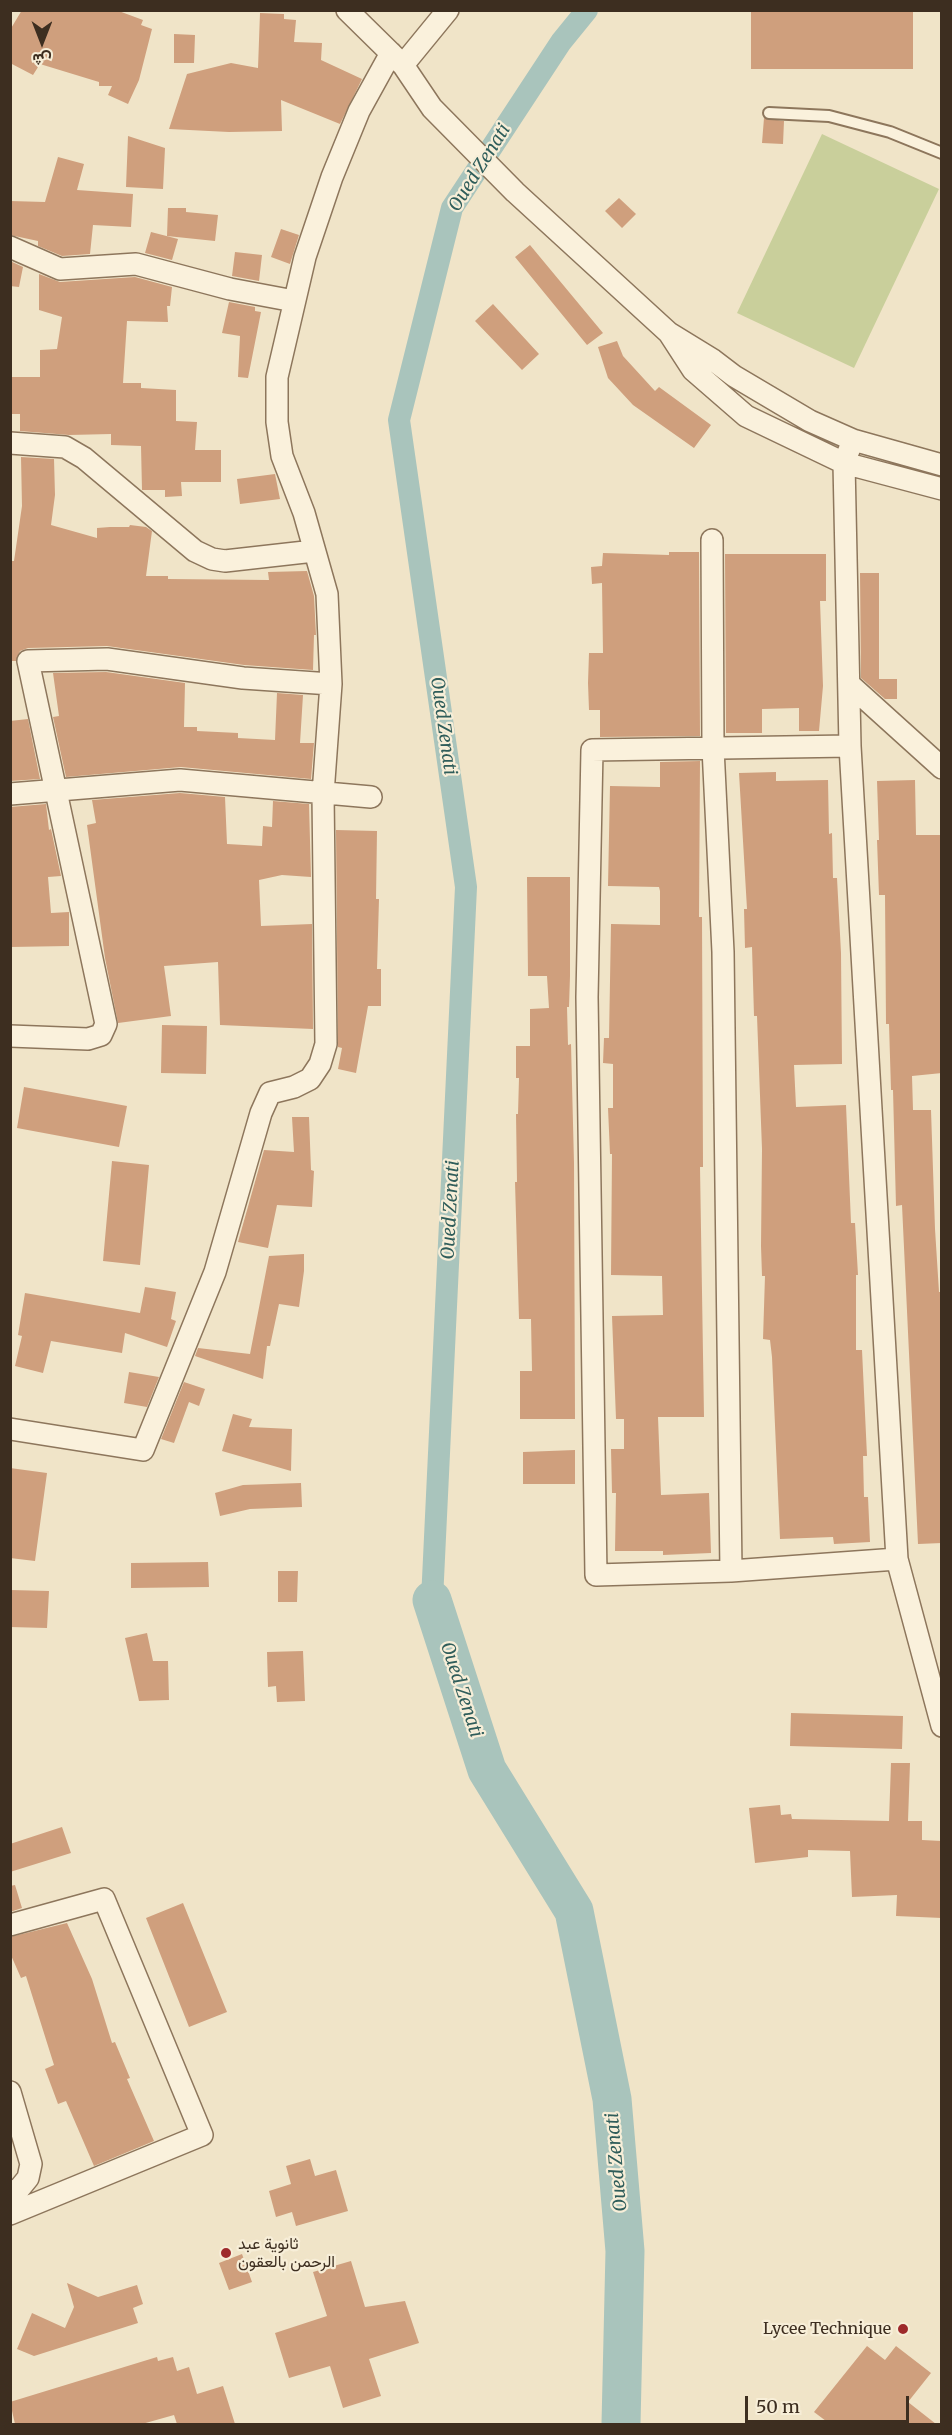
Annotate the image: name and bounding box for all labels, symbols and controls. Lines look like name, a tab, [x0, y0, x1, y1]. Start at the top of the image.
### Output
north arrow	[12, 12, 72, 72]
text: ش	[32, 50, 52, 70]
water label: Oued Zenati	[445, 120, 515, 216]
water label: Oued Zenati	[425, 675, 461, 777]
water label: Oued Zenati	[438, 1160, 464, 1260]
water label: Oued Zenati	[435, 1640, 487, 1740]
water label: Oued Zenati	[602, 2112, 632, 2212]
place label: ثانوية عبد الرحمن بالعقون	[238, 2234, 335, 2272]
marker: ثانوية عبد الرحمن بالعقون	[219, 2246, 233, 2260]
place label: Lycee Technique	[763, 2319, 891, 2339]
marker: Lycee Technique	[896, 2322, 910, 2336]
scale bar	[748, 2384, 912, 2422]
text: 50 m	[756, 2395, 800, 2418]

